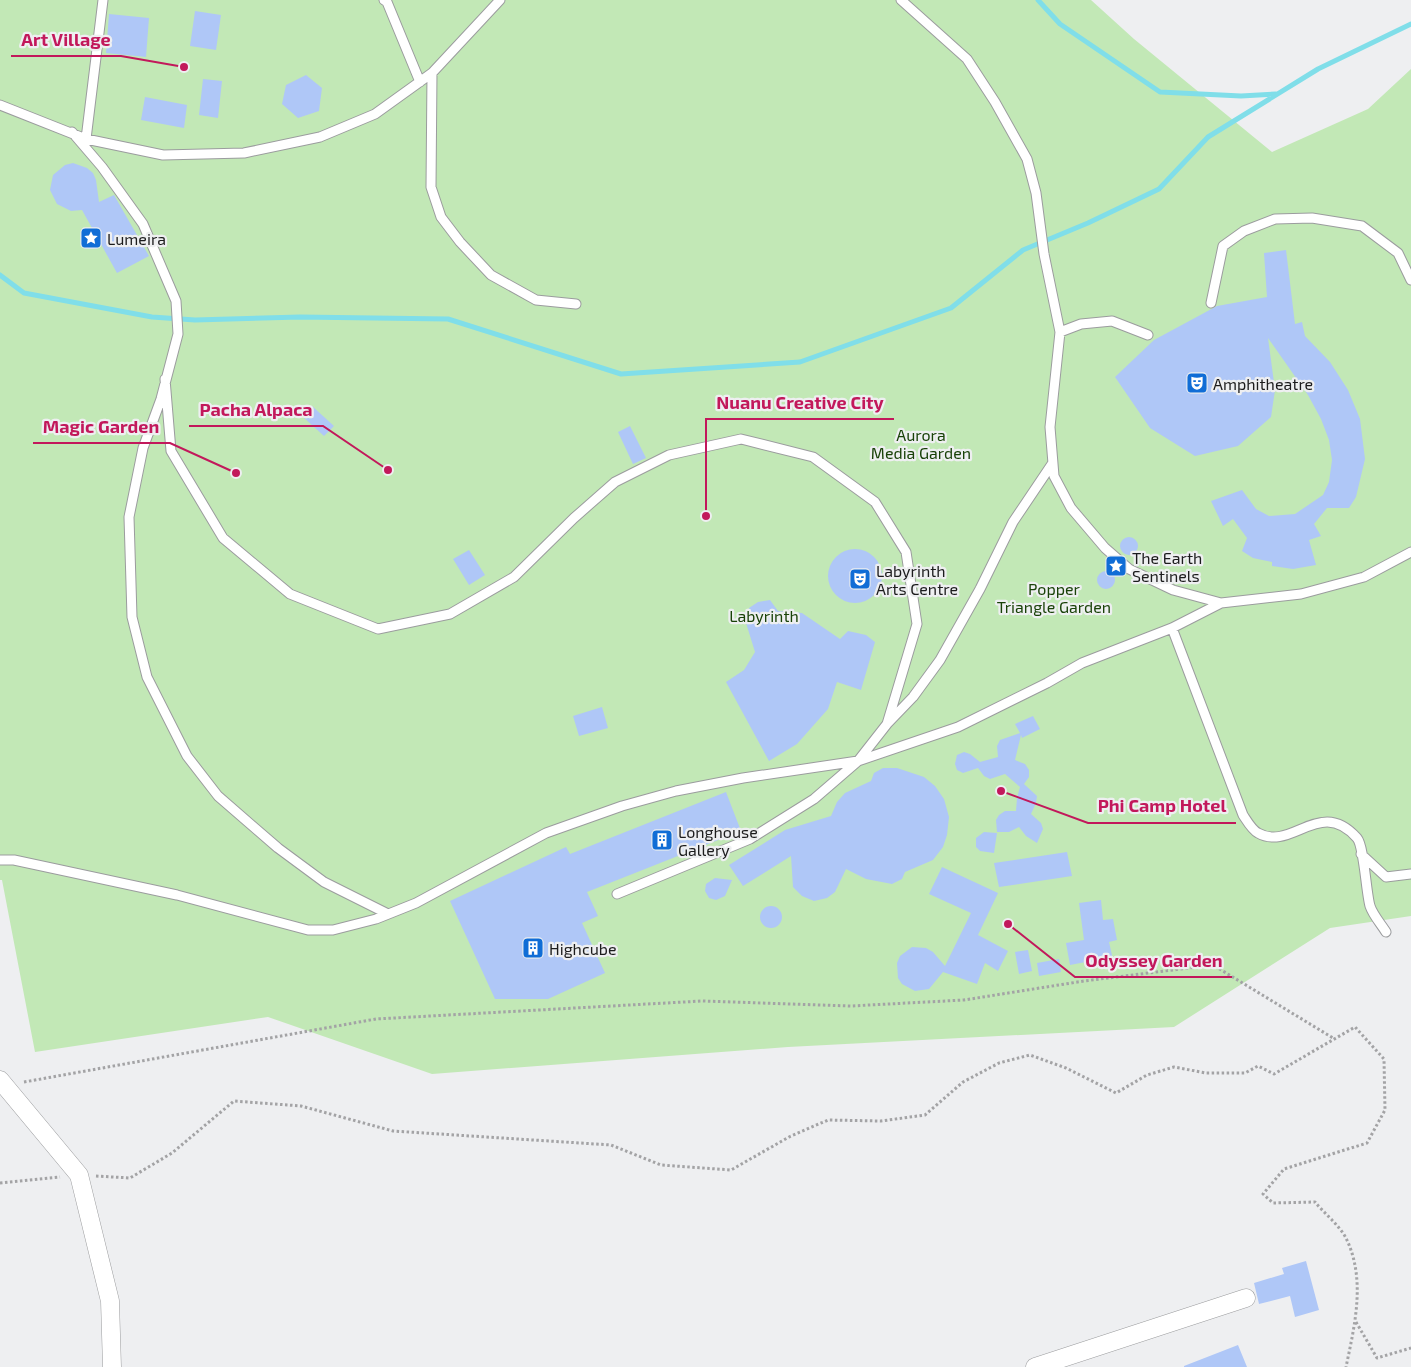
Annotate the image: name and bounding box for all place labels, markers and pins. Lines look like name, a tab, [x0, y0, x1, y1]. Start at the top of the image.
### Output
callout: Art Village	[11, 23, 121, 56]
place icon: Lumeira	[79, 226, 103, 250]
place label: Lumeira	[107, 229, 166, 248]
theatre icon: Amphitheatre	[1185, 371, 1209, 395]
place label: Amphitheatre	[1213, 374, 1313, 393]
callout: Nuanu Creative City	[706, 386, 894, 419]
callout: Pacha Alpaca	[189, 393, 323, 426]
callout: Magic Garden	[33, 410, 170, 443]
place label: The Earth Sentinels	[1132, 548, 1202, 585]
place icon: The Earth Sentinels	[1104, 554, 1128, 578]
place label: Labyrinth Arts Centre	[876, 561, 958, 598]
theatre icon: Labyrinth Arts Centre	[848, 567, 872, 591]
callout: Phi Camp Hotel	[1088, 790, 1236, 823]
place label: Longhouse Gallery	[678, 822, 758, 859]
building icon: Longhouse Gallery	[650, 828, 674, 852]
building icon: Highcube	[521, 936, 545, 960]
place label: Highcube	[549, 939, 617, 958]
callout: Odyssey Garden	[1075, 944, 1232, 977]

